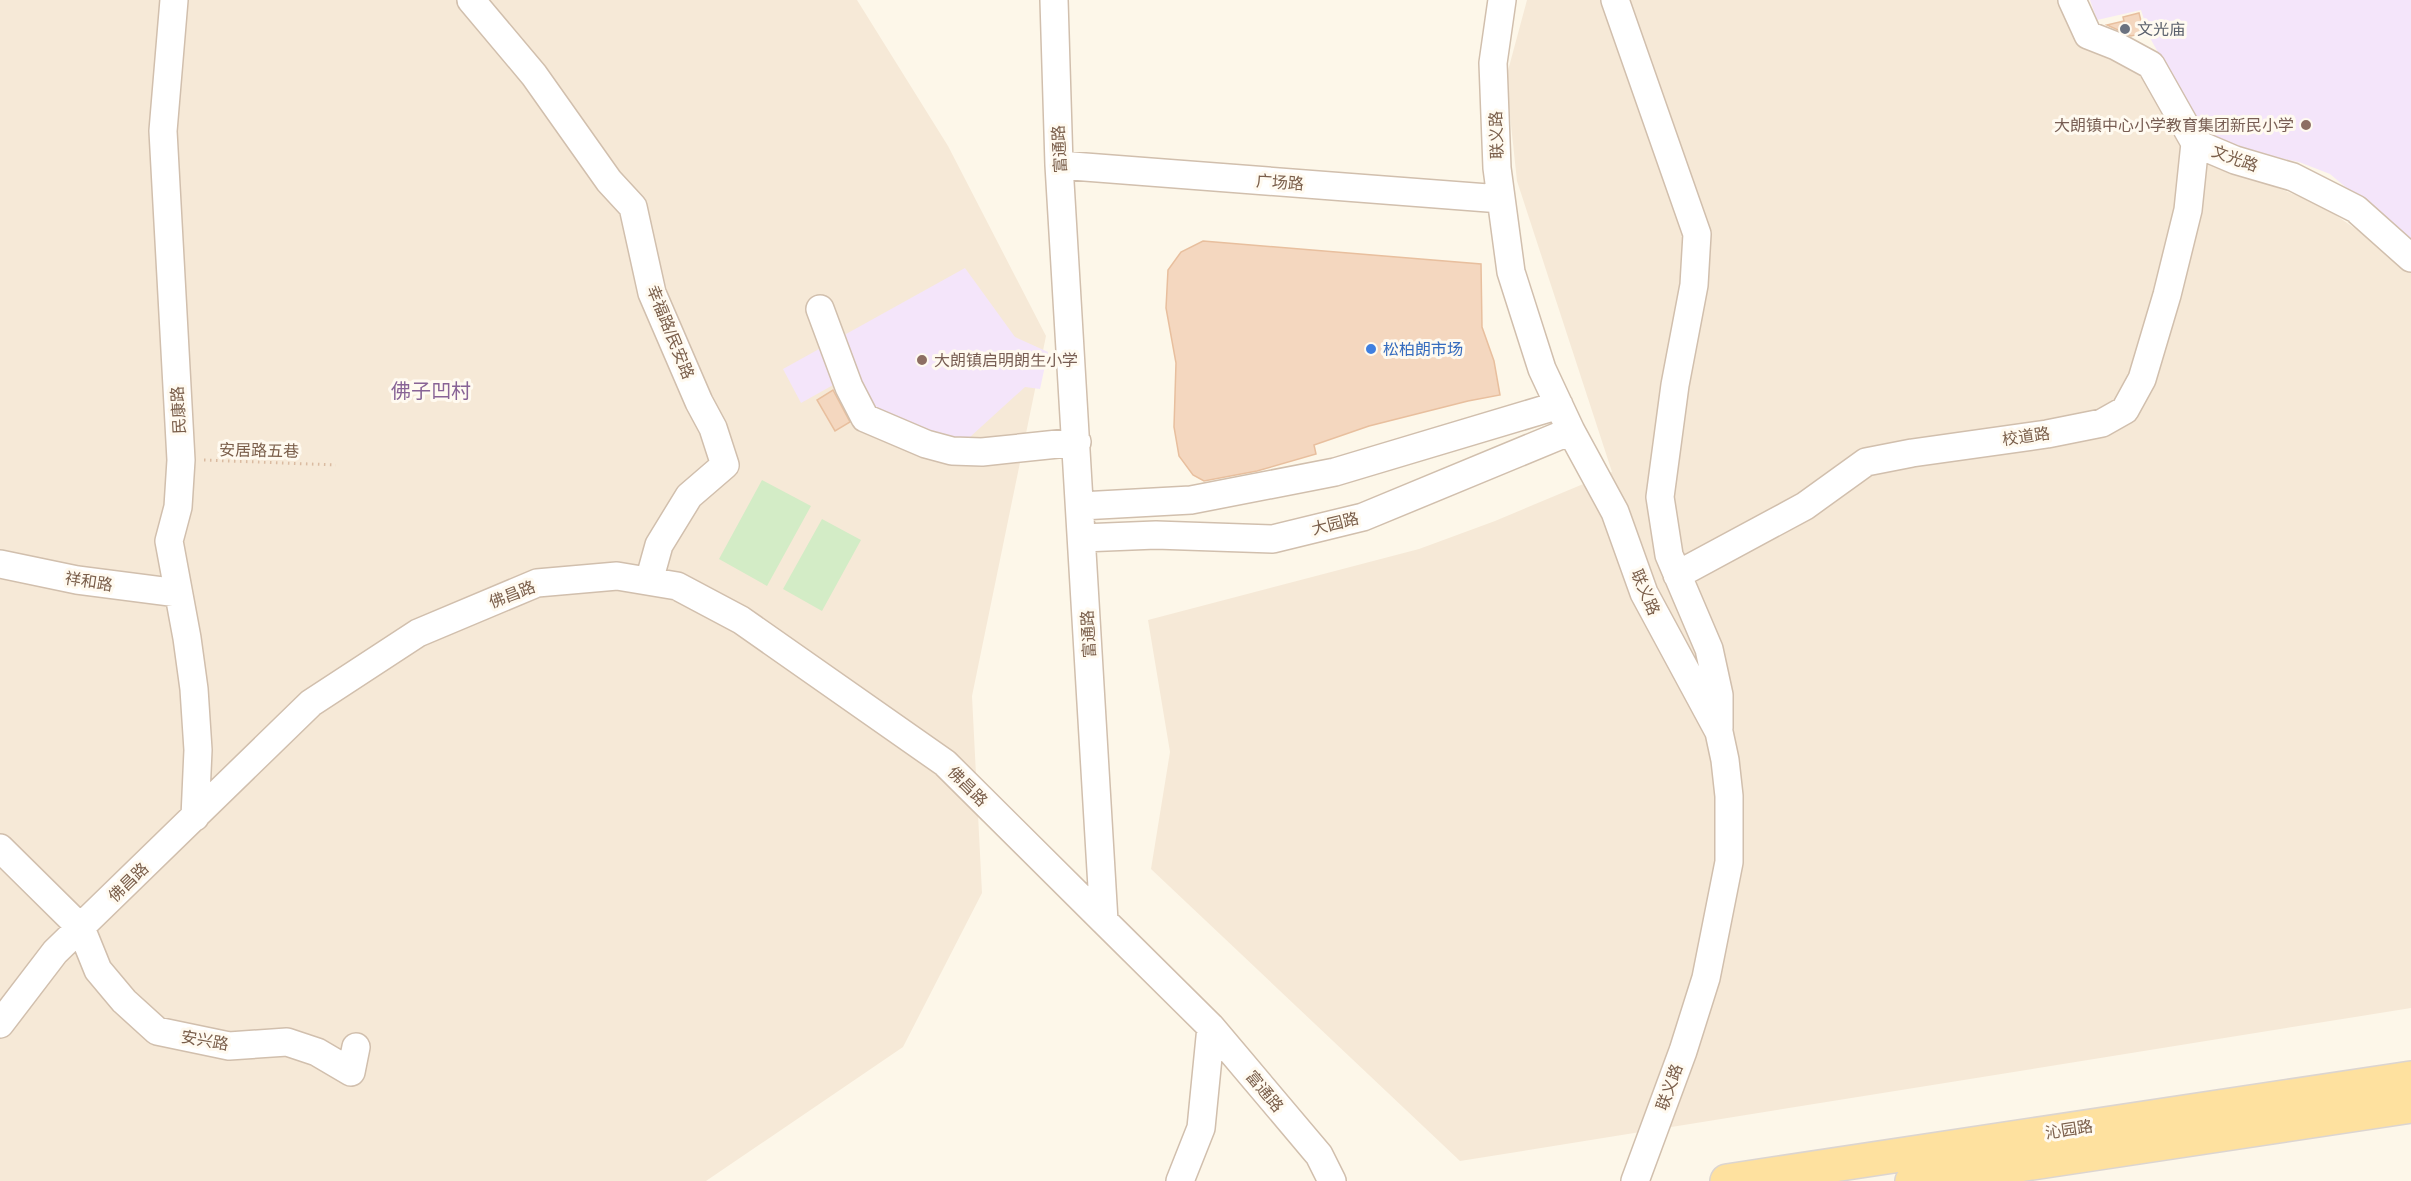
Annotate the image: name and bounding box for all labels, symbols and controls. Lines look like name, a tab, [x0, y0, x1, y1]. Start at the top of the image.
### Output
place label: 文光庙	[2137, 18, 2185, 40]
marker: 文光庙	[2118, 22, 2132, 36]
street label: 联义路	[1484, 111, 1508, 159]
place label: 大朗镇中心小学教育集团新民小学	[2054, 114, 2294, 136]
marker: 大朗镇中心小学教育集团新民小学	[2299, 118, 2313, 132]
street label: 富通路	[1047, 124, 1071, 174]
street label: 文光路	[2209, 139, 2261, 177]
street label: 广场路	[1255, 169, 1305, 195]
street label: 幸福路/民安路	[642, 282, 700, 382]
place label: 松柏朗市场	[1383, 338, 1463, 360]
marker: 松柏朗市场	[1364, 342, 1378, 356]
place label: 大朗镇启明朗生小学	[934, 349, 1078, 371]
marker: 大朗镇启明朗生小学	[915, 353, 929, 367]
district label: 佛子凹村	[391, 377, 471, 404]
street label: 民康路	[166, 385, 190, 435]
street label: 校道路	[2001, 422, 2051, 450]
street label: 安居路五巷	[219, 438, 299, 462]
street label: 大园路	[1309, 507, 1361, 539]
street label: 祥和路	[64, 566, 114, 596]
street label: 联义路	[1626, 566, 1666, 618]
street label: 佛昌路	[486, 575, 538, 613]
street label: 富通路	[1076, 609, 1100, 659]
street label: 佛昌路	[943, 761, 993, 811]
street label: 佛昌路	[103, 857, 153, 907]
street label: 安兴路	[179, 1025, 231, 1055]
street label: 联义路	[1650, 1061, 1688, 1113]
street label: 富通路	[1241, 1066, 1289, 1116]
street label: 沁园路	[2044, 1114, 2094, 1144]

